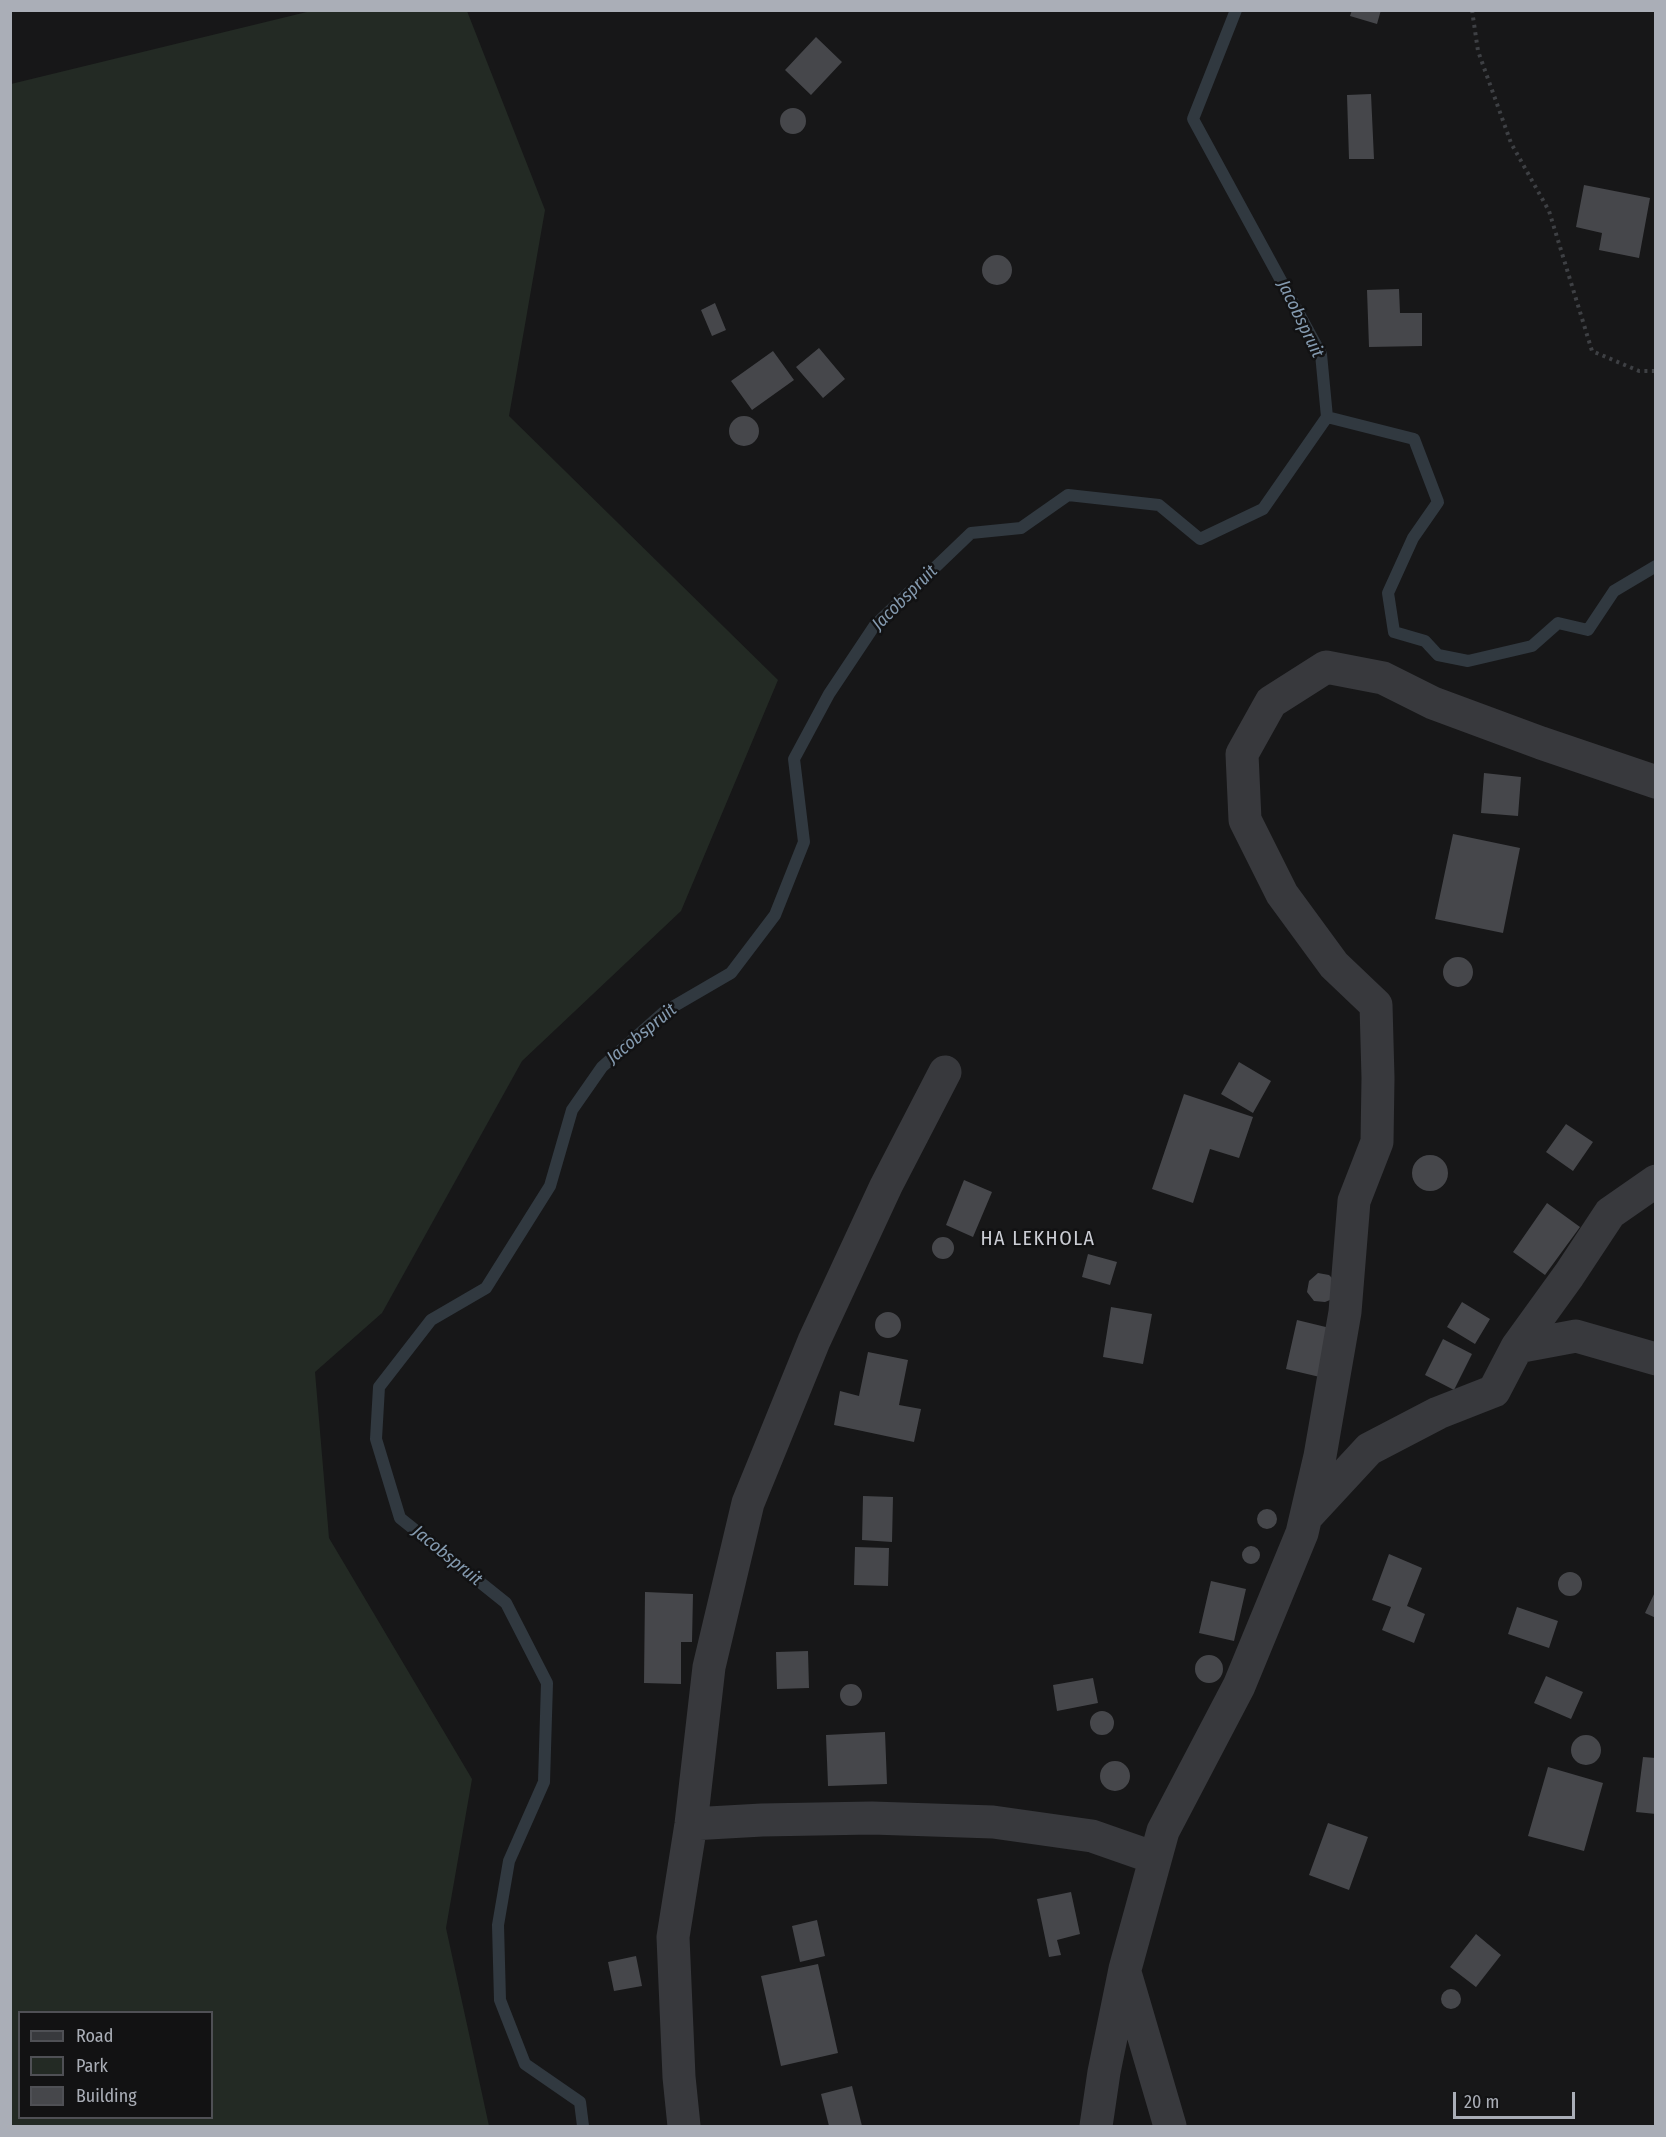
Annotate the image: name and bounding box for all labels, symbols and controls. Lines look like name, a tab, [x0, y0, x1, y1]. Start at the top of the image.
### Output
water label: Jacobspruit	[1272, 277, 1328, 361]
water label: Jacobspruit	[868, 561, 942, 635]
water label: Jacobspruit	[603, 999, 681, 1069]
district label: HA LEKHOLA	[980, 1227, 1096, 1251]
water label: Jacobspruit	[408, 1521, 486, 1591]
legend	[18, 2011, 213, 2119]
text: Road	[76, 2025, 113, 2047]
text: Park	[76, 2055, 108, 2077]
scale bar	[1456, 2080, 1578, 2118]
text: Building	[76, 2085, 137, 2107]
text: 20 m	[1464, 2091, 1499, 2113]

